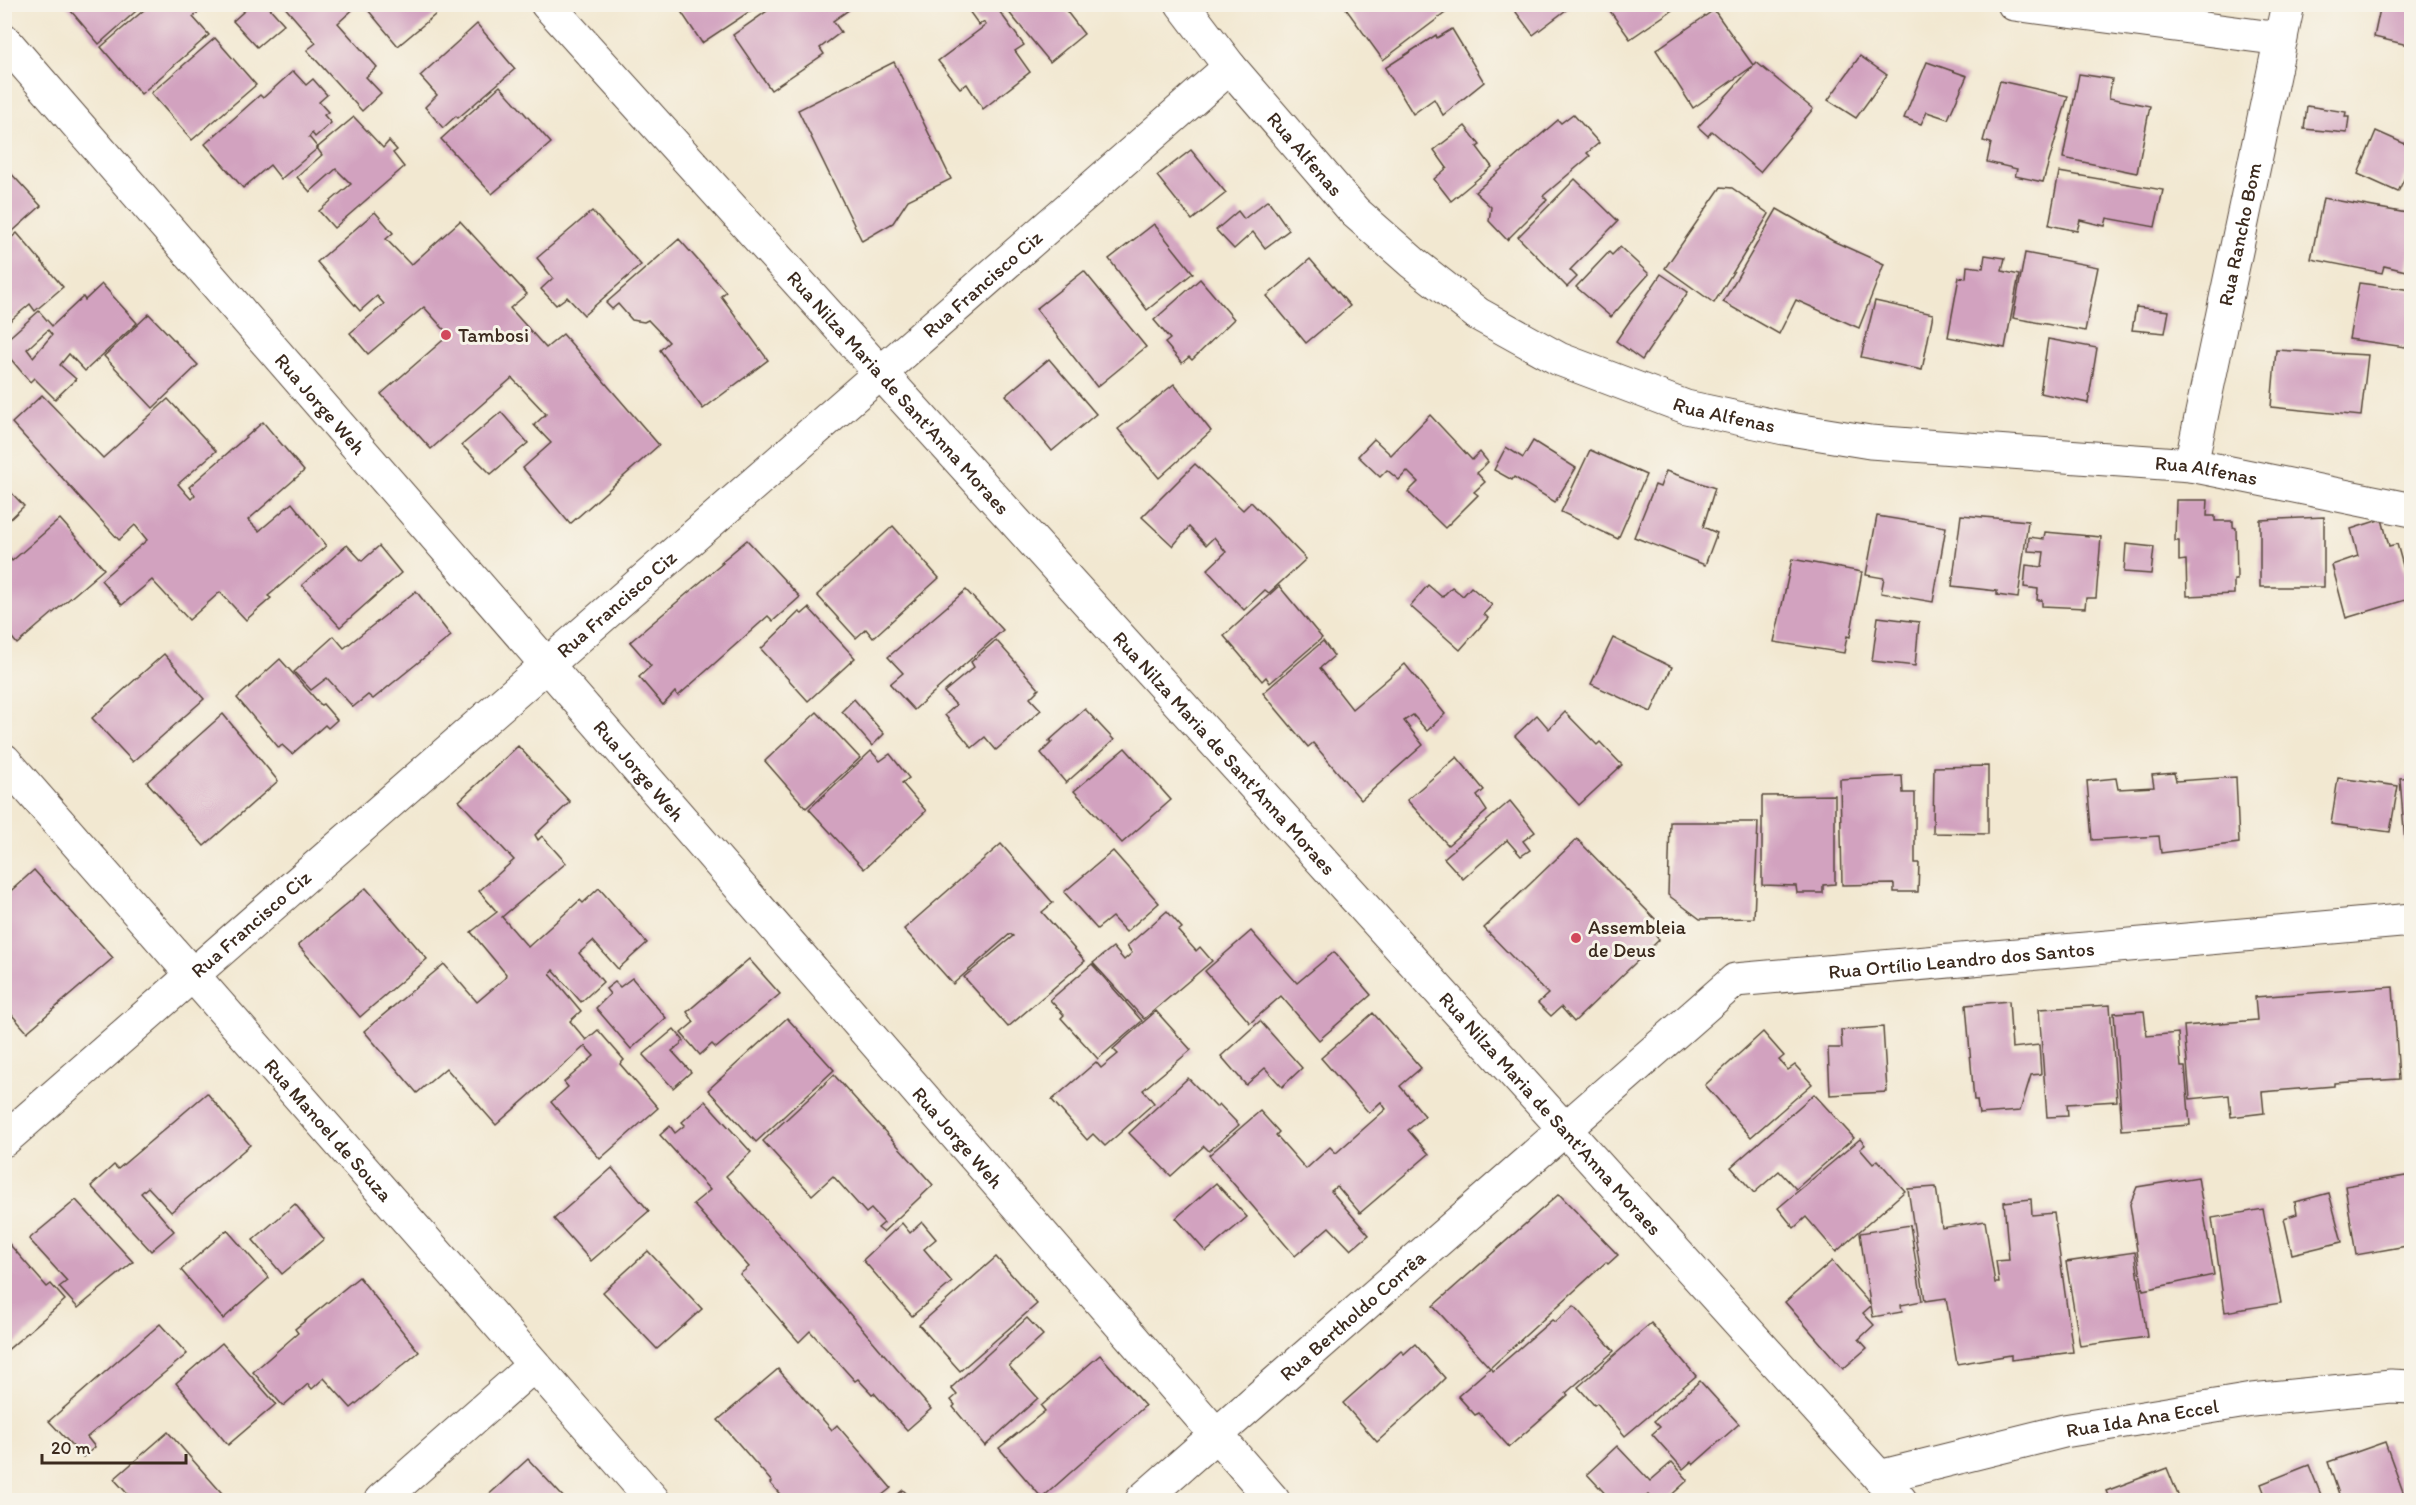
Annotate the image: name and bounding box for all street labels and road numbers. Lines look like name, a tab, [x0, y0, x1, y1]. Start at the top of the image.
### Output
street label: Rua Alfenas	[1262, 107, 1348, 201]
street label: Rua Rancho Bom	[2213, 160, 2266, 308]
street label: Rua Francisco Ciz	[917, 224, 1048, 343]
street label: Rua Nilza Maria de Sant'Anna Moraes	[782, 266, 1015, 520]
street label: Rua Jorge Weh	[270, 348, 371, 460]
street label: Rua Alfenas	[1670, 391, 1778, 438]
street label: Rua Alfenas	[2154, 450, 2260, 490]
street label: Rua Francisco Ciz	[552, 545, 682, 663]
street label: Rua Nilza Maria de Sant'Anna Moraes	[1108, 626, 1341, 880]
street label: Rua Jorge Weh	[589, 715, 690, 826]
street label: Rua Francisco Ciz	[186, 865, 316, 983]
street label: Rua Ortílio Leandro dos Santos	[1827, 936, 2096, 984]
street label: Rua Nilza Maria de Sant'Anna Moraes	[1434, 987, 1667, 1240]
street label: Rua Manoel de Souza	[259, 1053, 398, 1207]
street label: Rua Jorge Weh	[907, 1082, 1009, 1193]
street label: Rua Bertholdo Corrêa	[1275, 1245, 1431, 1386]
street label: Rua Ida Ana Eccel	[2064, 1394, 2221, 1442]

